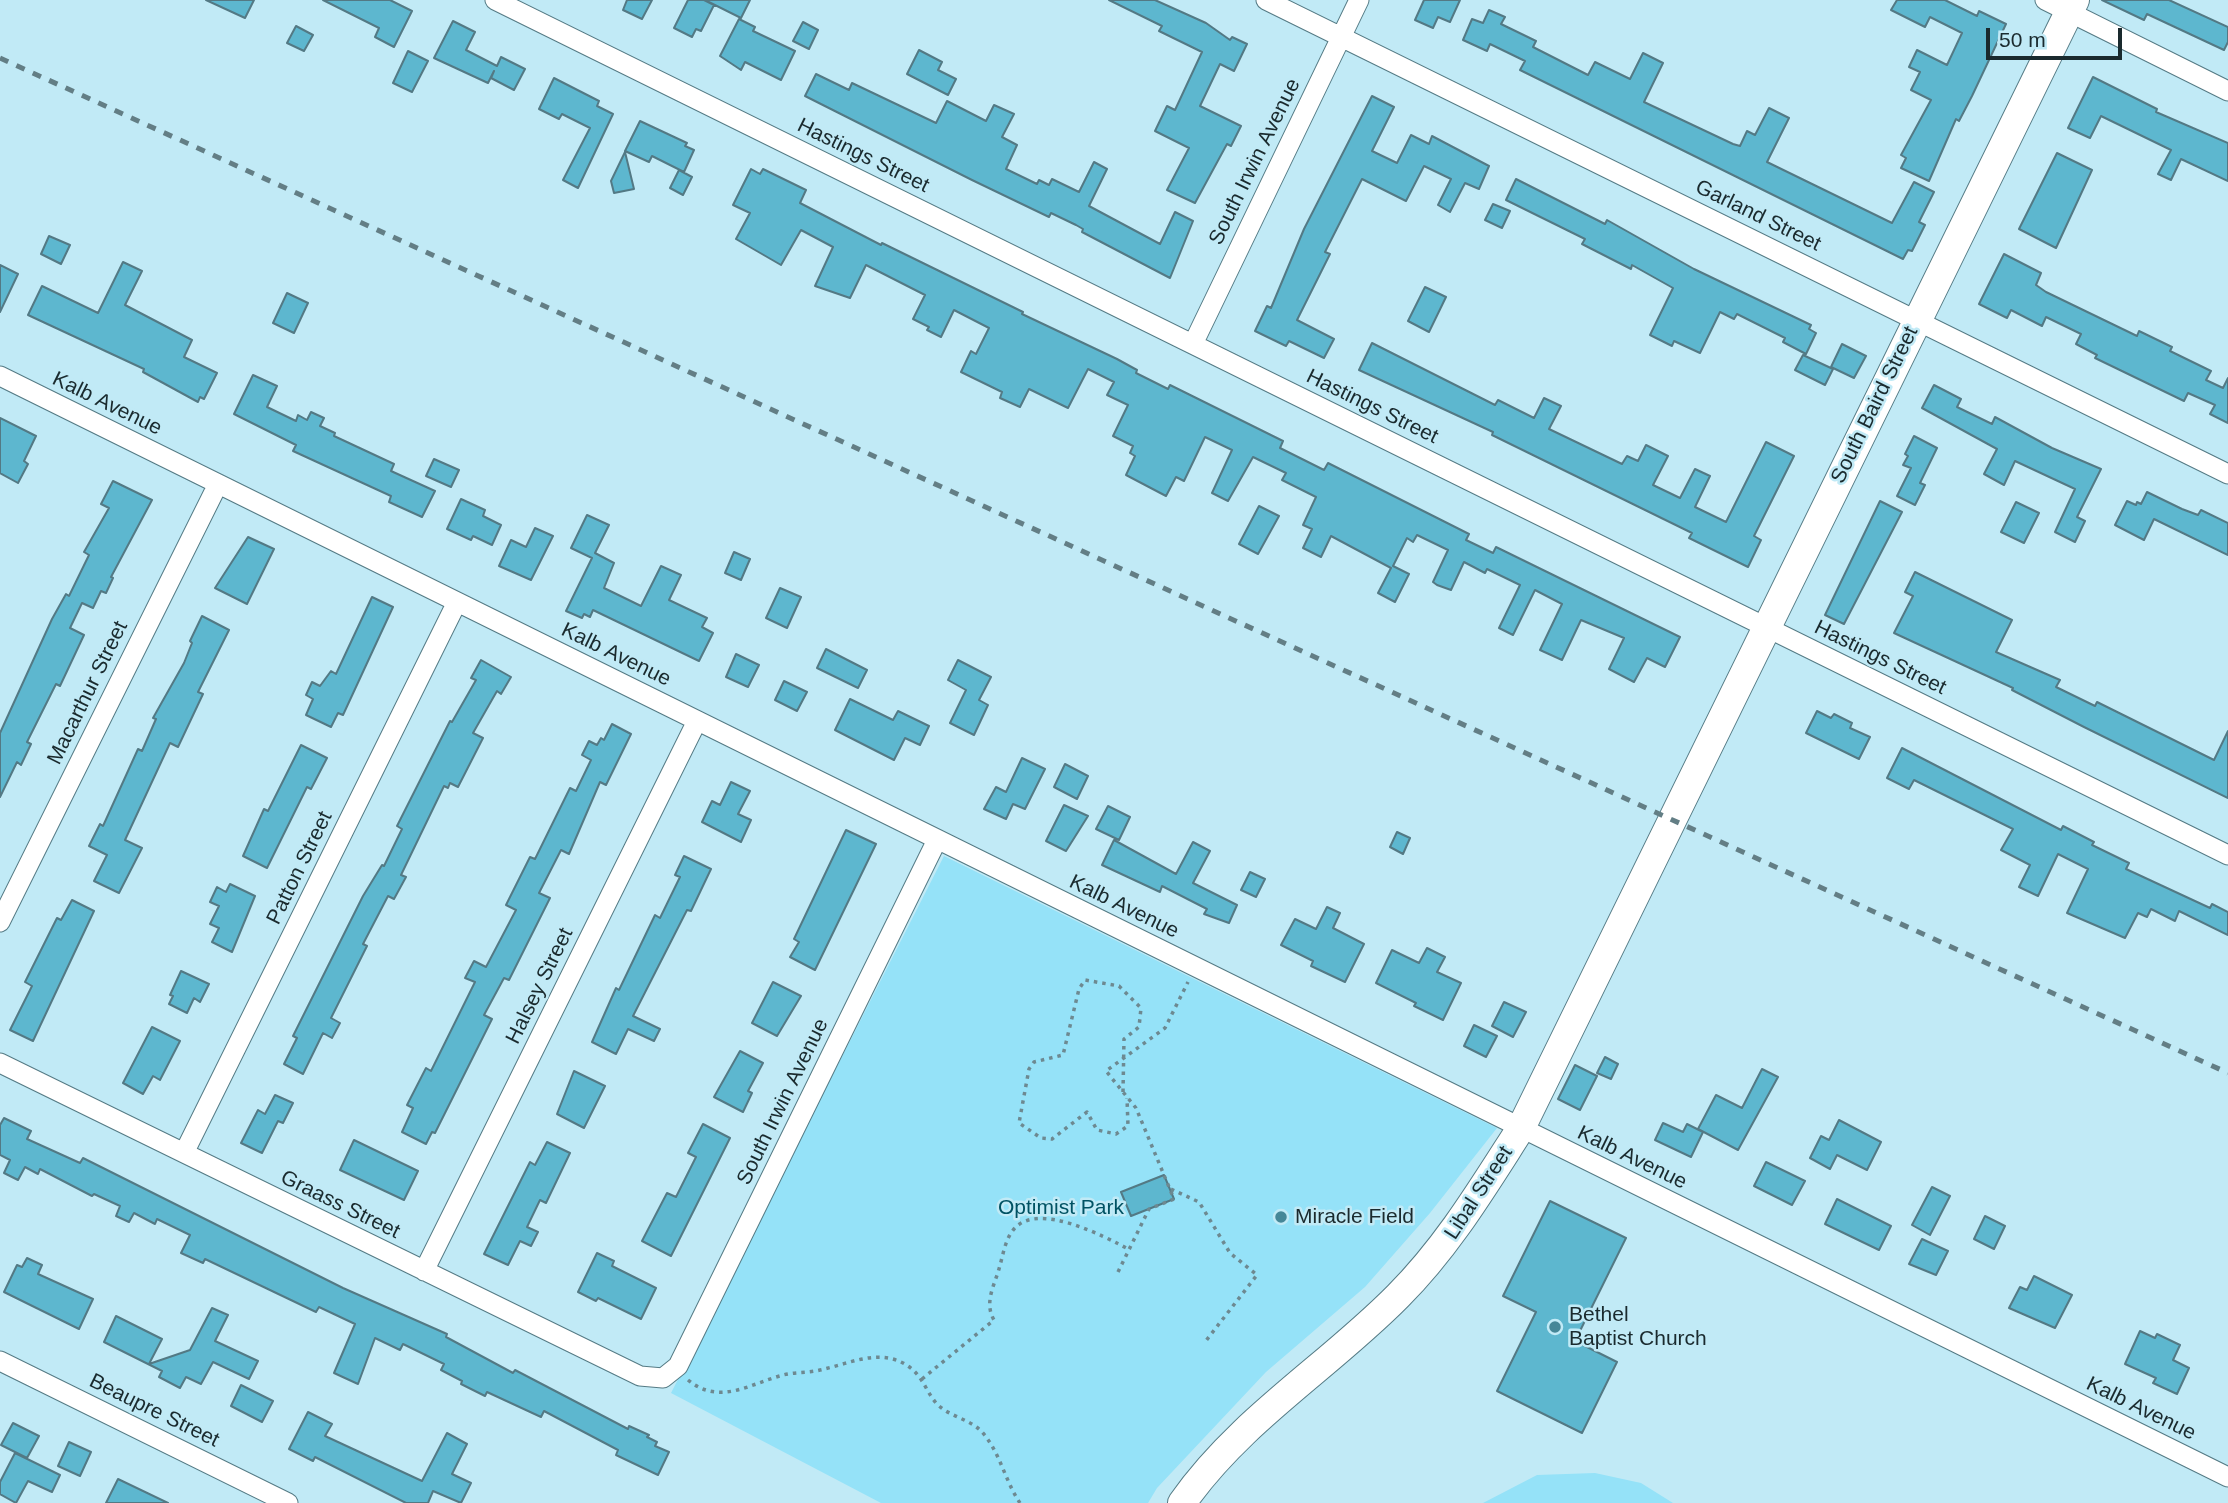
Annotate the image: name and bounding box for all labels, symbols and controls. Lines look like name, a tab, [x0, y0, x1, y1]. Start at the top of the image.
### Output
scale bar	[1990, 14, 2126, 58]
text: 50 m	[1999, 28, 2046, 51]
street label: South Irwin Avenue	[1204, 75, 1306, 249]
street label: Hastings Street	[793, 113, 933, 199]
street label: Garland Street	[1691, 175, 1825, 257]
street label: South Baird Street	[1826, 322, 1924, 488]
street label: Hastings Street	[1302, 364, 1442, 450]
street label: Kalb Avenue	[48, 367, 166, 441]
street label: Hastings Street	[1810, 615, 1950, 701]
street label: Macarthur Street	[42, 617, 134, 769]
street label: Kalb Avenue	[557, 618, 675, 692]
street label: Patton Street	[262, 807, 338, 929]
street label: Kalb Avenue	[1065, 870, 1183, 944]
street label: Halsey Street	[501, 924, 579, 1048]
street label: South Irwin Avenue	[732, 1015, 834, 1189]
street label: Kalb Avenue	[1573, 1121, 1691, 1195]
street label: Libal Street	[1440, 1142, 1518, 1244]
street label: Graass Street	[276, 1165, 404, 1245]
park label: Optimist Park	[998, 1195, 1124, 1221]
place label: Miracle Field	[1295, 1204, 1414, 1230]
marker: Miracle Field	[1273, 1209, 1289, 1225]
place label: Bethel Baptist Church	[1569, 1302, 1707, 1352]
marker: Bethel Baptist Church	[1547, 1319, 1563, 1335]
street label: Beaupre Street	[85, 1369, 223, 1453]
street label: Kalb Avenue	[2082, 1372, 2200, 1446]

